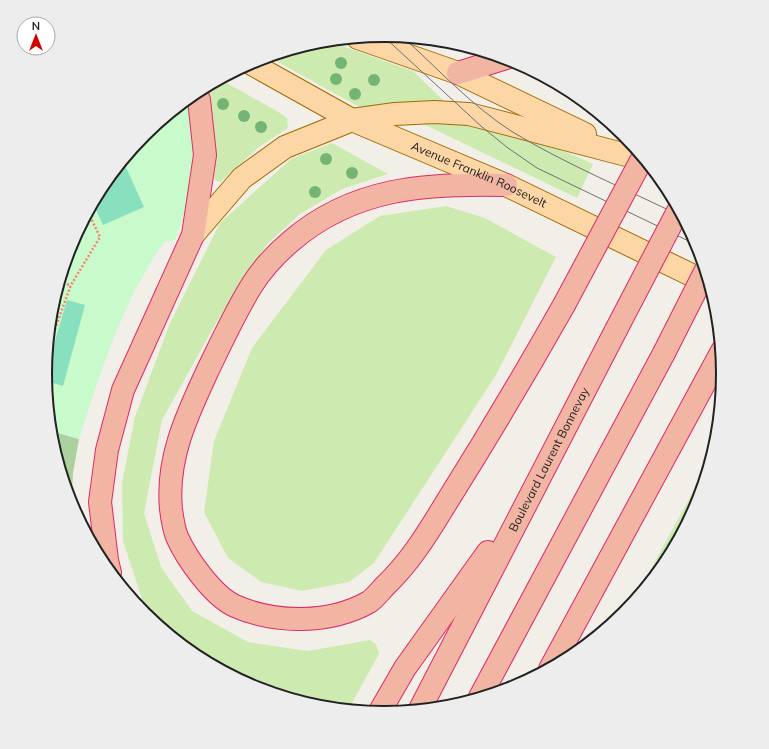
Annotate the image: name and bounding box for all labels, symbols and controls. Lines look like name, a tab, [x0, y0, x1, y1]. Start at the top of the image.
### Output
north arrow	[16, 16, 56, 56]
text: N	[32, 19, 40, 33]
street label: Avenue Franklin Roosevelt	[409, 138, 549, 211]
street label: Boulevard Laurent Bonnevay	[505, 384, 592, 534]

